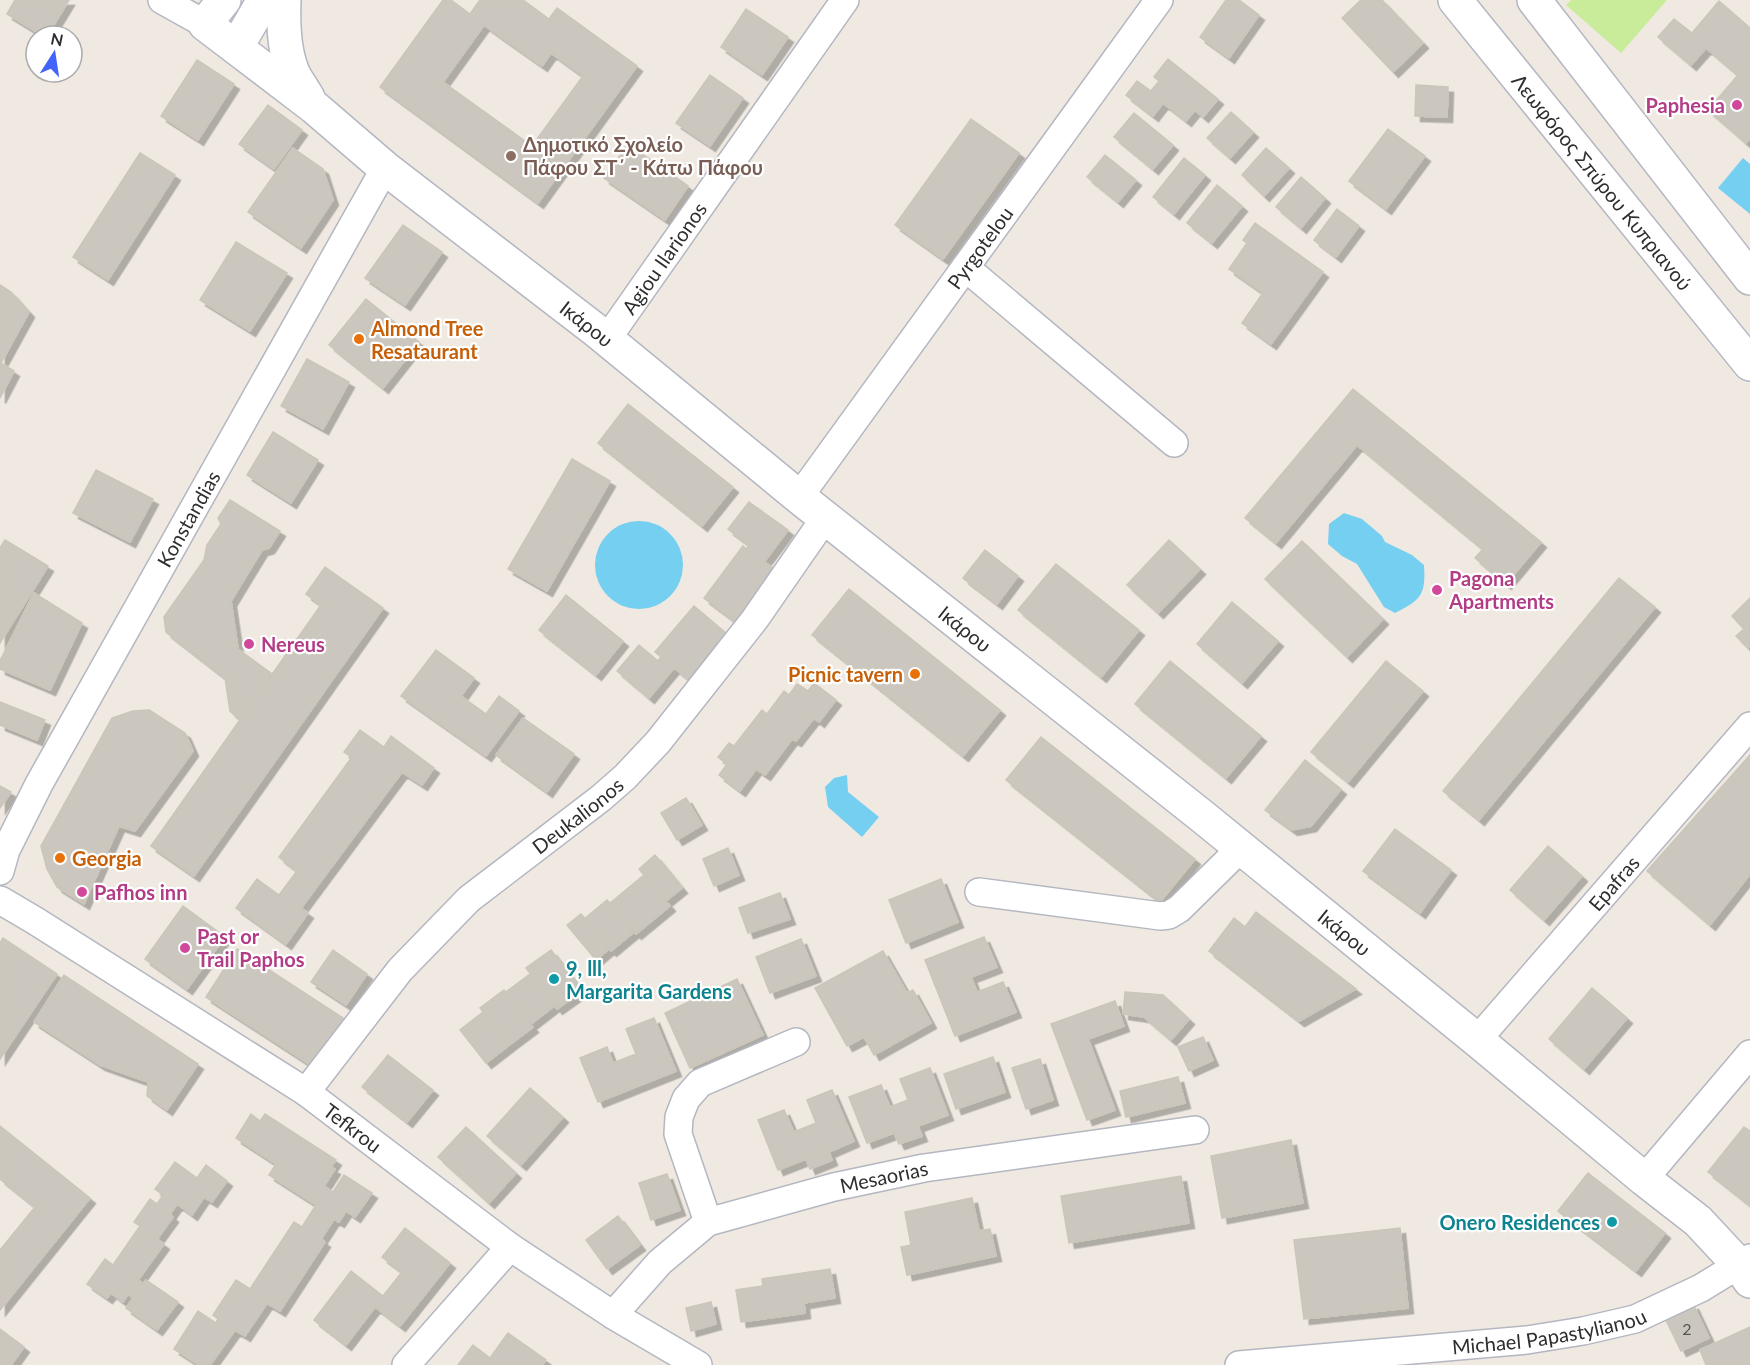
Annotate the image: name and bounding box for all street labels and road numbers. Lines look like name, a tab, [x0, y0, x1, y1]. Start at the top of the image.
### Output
street label: Λεωφόρος Σπύρου Κυπριανού	[1507, 69, 1697, 295]
street label: Agiou Ilarionos	[616, 197, 711, 319]
street label: Pyrgotelou	[942, 202, 1017, 293]
street label: Ικάρου	[556, 295, 618, 352]
street label: Konstandias	[151, 466, 225, 571]
street label: Ικάρου	[934, 600, 996, 657]
street label: Deukalionos	[527, 772, 628, 858]
street label: Epafras	[1583, 851, 1644, 915]
street label: Ικάρου	[1313, 904, 1376, 961]
street label: Tefkrou	[319, 1098, 386, 1157]
street label: Mesaorias	[838, 1155, 930, 1197]
street label: Michael Papastylianou	[1451, 1303, 1650, 1358]

